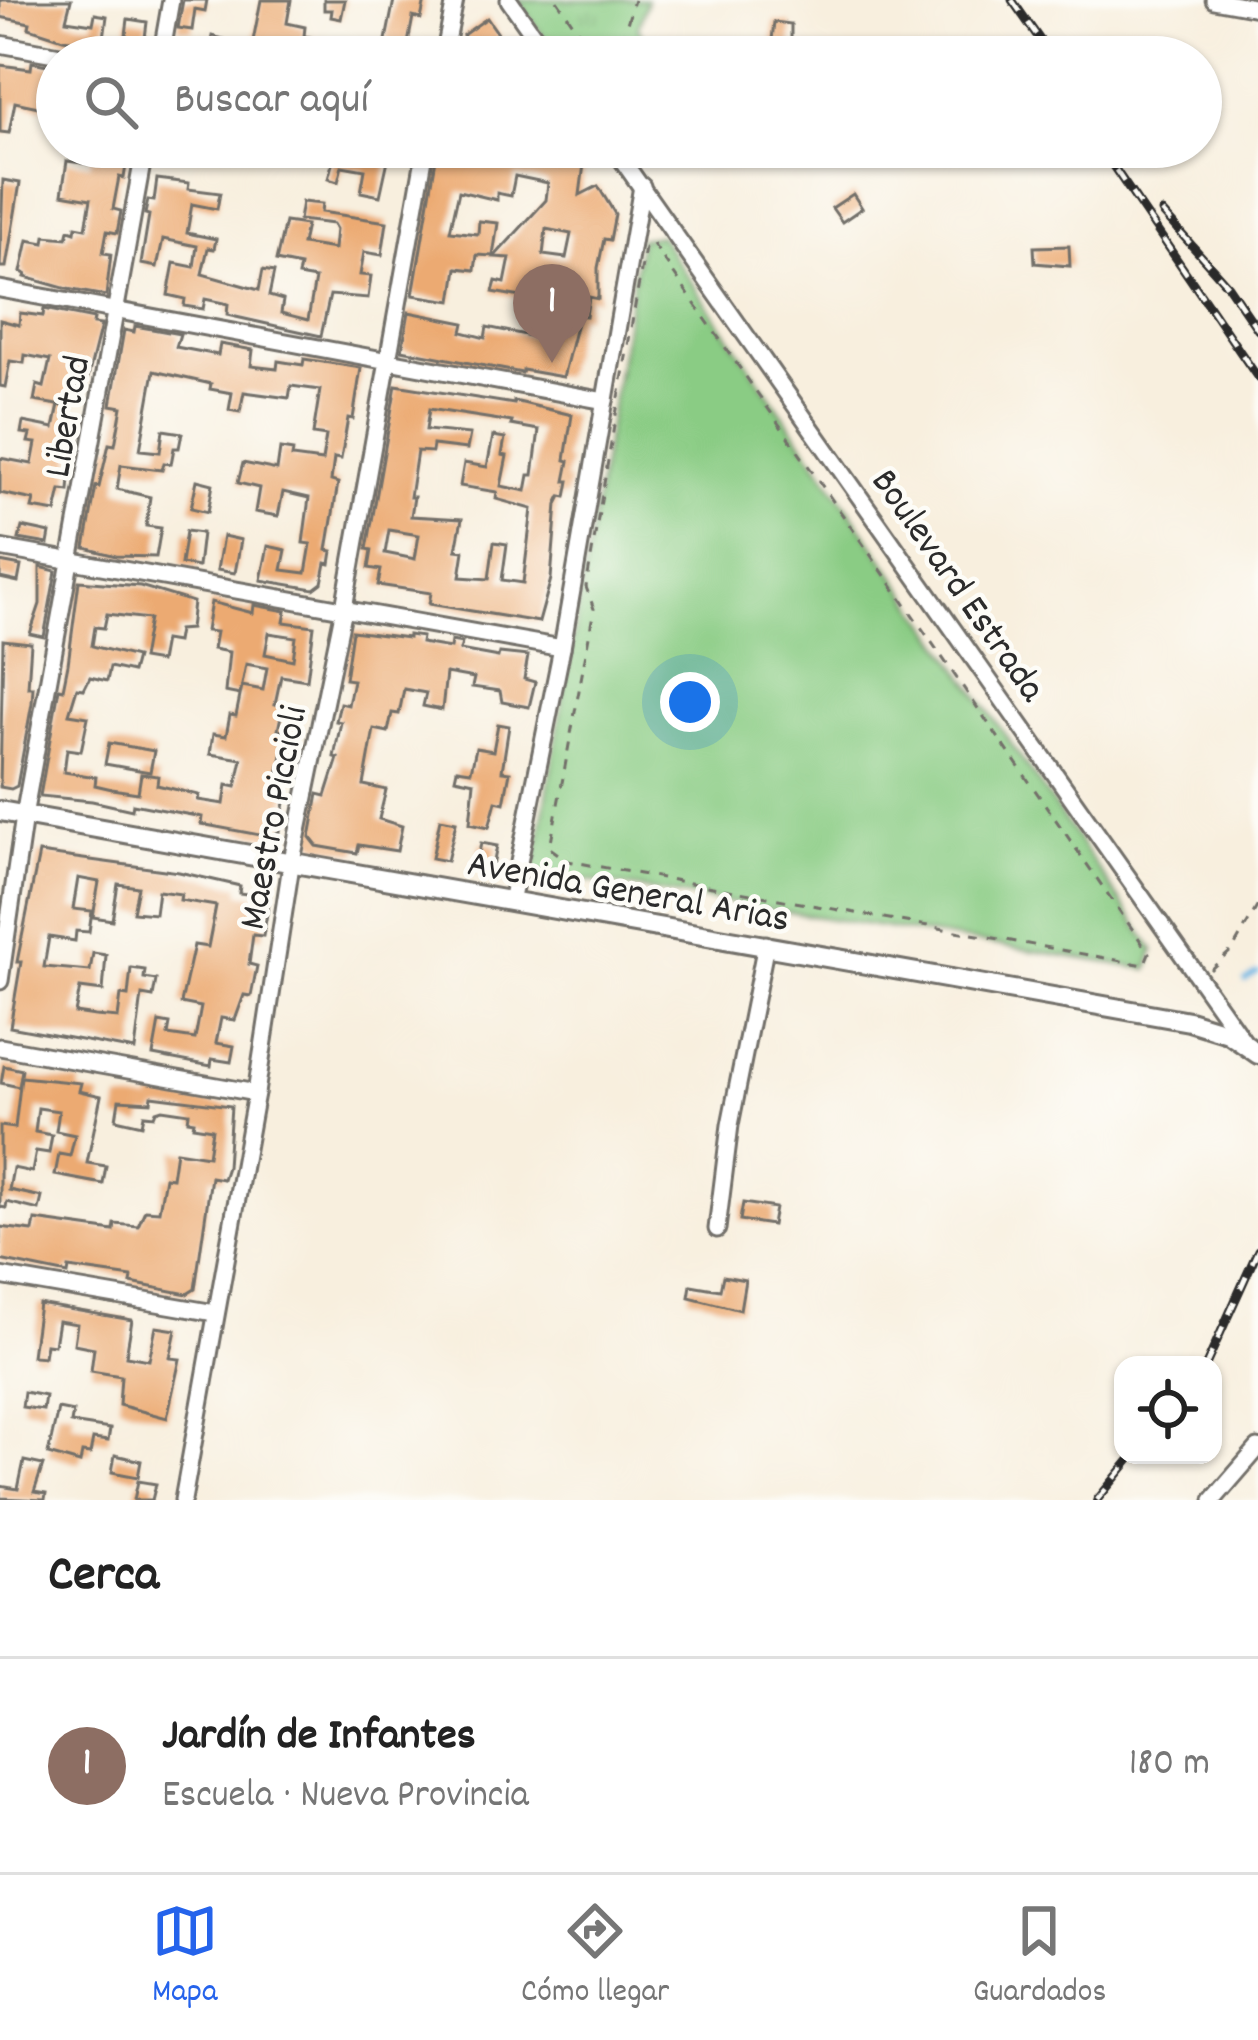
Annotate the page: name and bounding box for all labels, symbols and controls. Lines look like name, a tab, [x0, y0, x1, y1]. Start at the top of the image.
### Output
search box	[36, 36, 1222, 168]
icon: search	[78, 69, 144, 135]
text: Buscar aquí	[174, 70, 369, 134]
pin: 1	[513, 264, 591, 363]
street label: Libertad	[33, 352, 108, 482]
street label: Boulevard Estrada	[855, 459, 1057, 715]
your location	[660, 672, 720, 732]
street label: Maestro Piccioli	[228, 702, 325, 935]
street label: Avenida General Arias	[463, 839, 793, 950]
map controls	[1114, 1356, 1222, 1464]
button: locate	[1114, 1356, 1222, 1464]
text: Cerca	[48, 1542, 159, 1614]
text: Jardín de Infantes	[162, 1706, 476, 1770]
text: 1	[83, 1738, 91, 1793]
text: 180 m	[1129, 1738, 1210, 1793]
text: Escuela · Nueva Provincia	[162, 1770, 529, 1825]
tab: Mapa	[152, 1898, 218, 2017]
tab: Cómo llegar	[521, 1898, 669, 2017]
tab: Guardados	[973, 1898, 1106, 2017]

